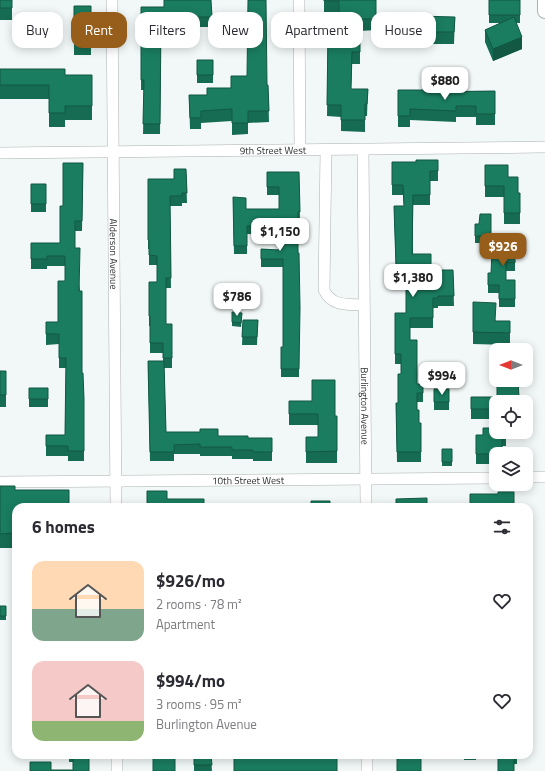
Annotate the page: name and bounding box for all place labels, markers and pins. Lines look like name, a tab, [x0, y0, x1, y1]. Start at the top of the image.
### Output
pin: $880	[421, 67, 469, 101]
pin: $1,150	[247, 218, 313, 252]
pin: $926	[479, 233, 527, 267]
pin: $1,380	[380, 264, 446, 298]
pin: $786	[213, 283, 261, 317]
pin: $994	[418, 362, 466, 396]

